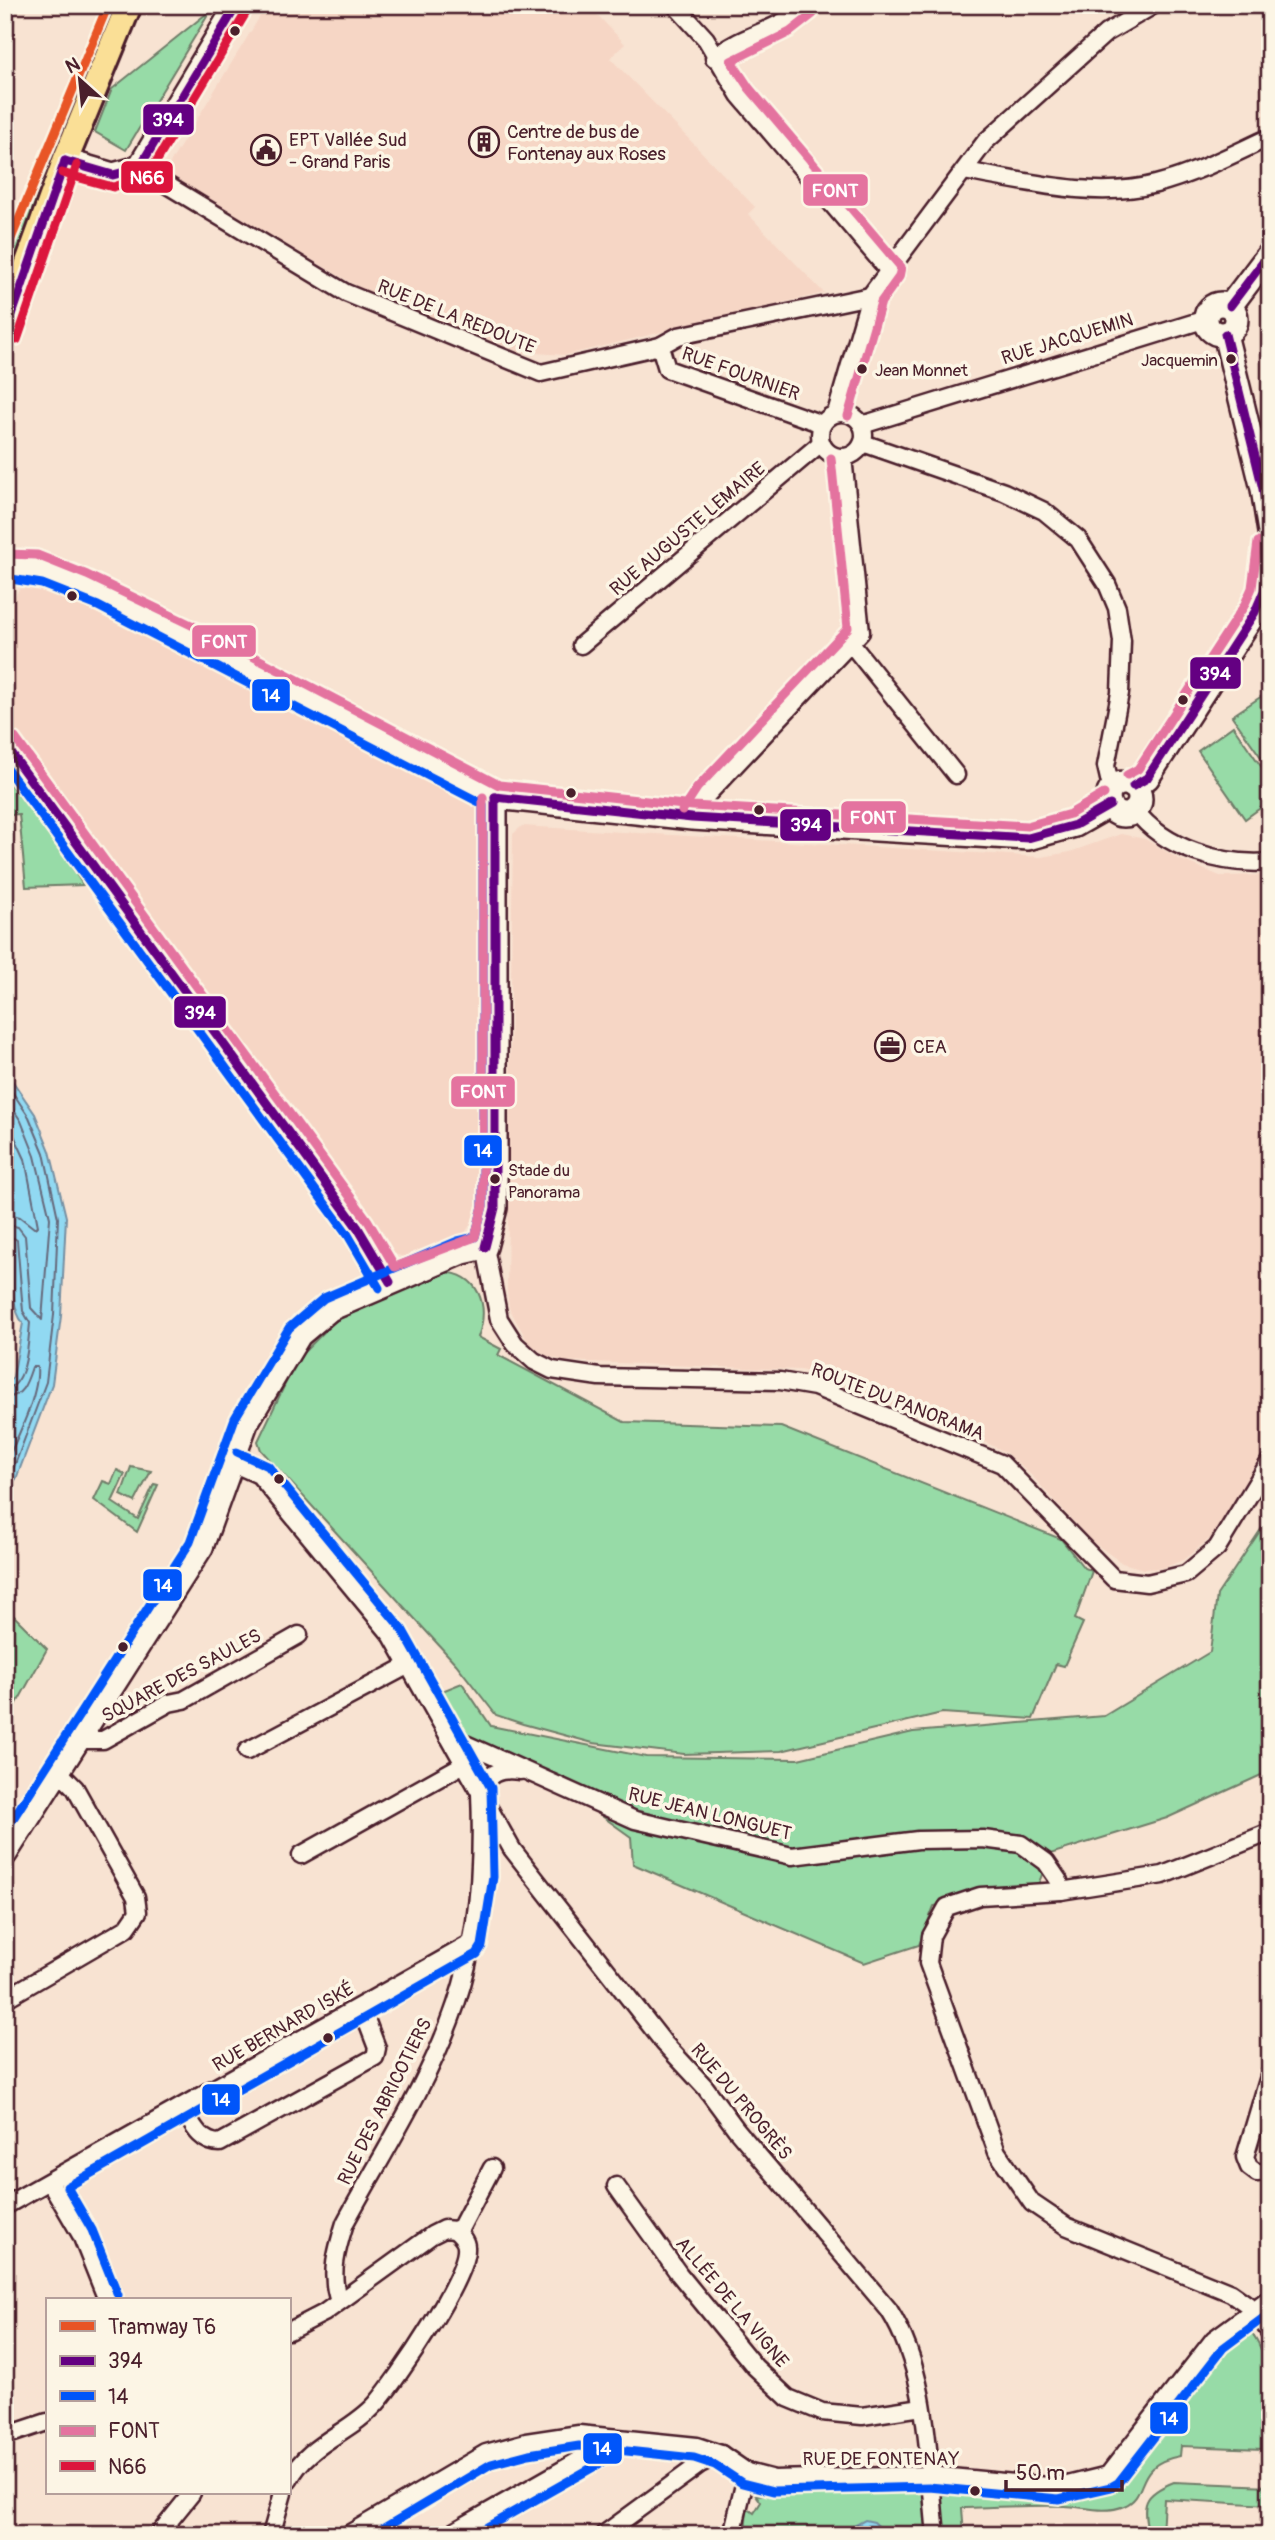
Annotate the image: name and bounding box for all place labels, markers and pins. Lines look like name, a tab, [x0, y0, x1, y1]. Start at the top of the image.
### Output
unlabelled marker	[228, 24, 242, 38]
place label: Centre de bus de Fontenay aux Roses	[507, 120, 666, 166]
building icon: Centre de bus de Fontenay aux Roses	[467, 125, 501, 159]
place label: EPT Vallée Sud - Grand Paris	[289, 128, 407, 174]
public building icon: EPT Vallée Sud - Grand Paris	[249, 133, 283, 167]
place label: Jacquemin	[1141, 350, 1218, 371]
marker: Jacquemin	[1224, 352, 1238, 366]
place label: Jean Monnet	[875, 360, 968, 381]
marker: Jean Monnet	[855, 362, 869, 376]
unlabelled marker	[65, 589, 79, 603]
unlabelled marker	[1176, 693, 1190, 707]
unlabelled marker	[564, 786, 578, 800]
unlabelled marker	[752, 803, 766, 817]
office icon: CEA	[873, 1029, 907, 1063]
place label: CEA	[913, 1035, 947, 1059]
place label: Stade du Panorama	[508, 1160, 580, 1203]
marker: Stade du Panorama	[488, 1172, 502, 1186]
unlabelled marker	[272, 1472, 286, 1486]
unlabelled marker	[116, 1640, 130, 1654]
unlabelled marker	[321, 2031, 335, 2045]
unlabelled marker	[968, 2484, 982, 2498]

